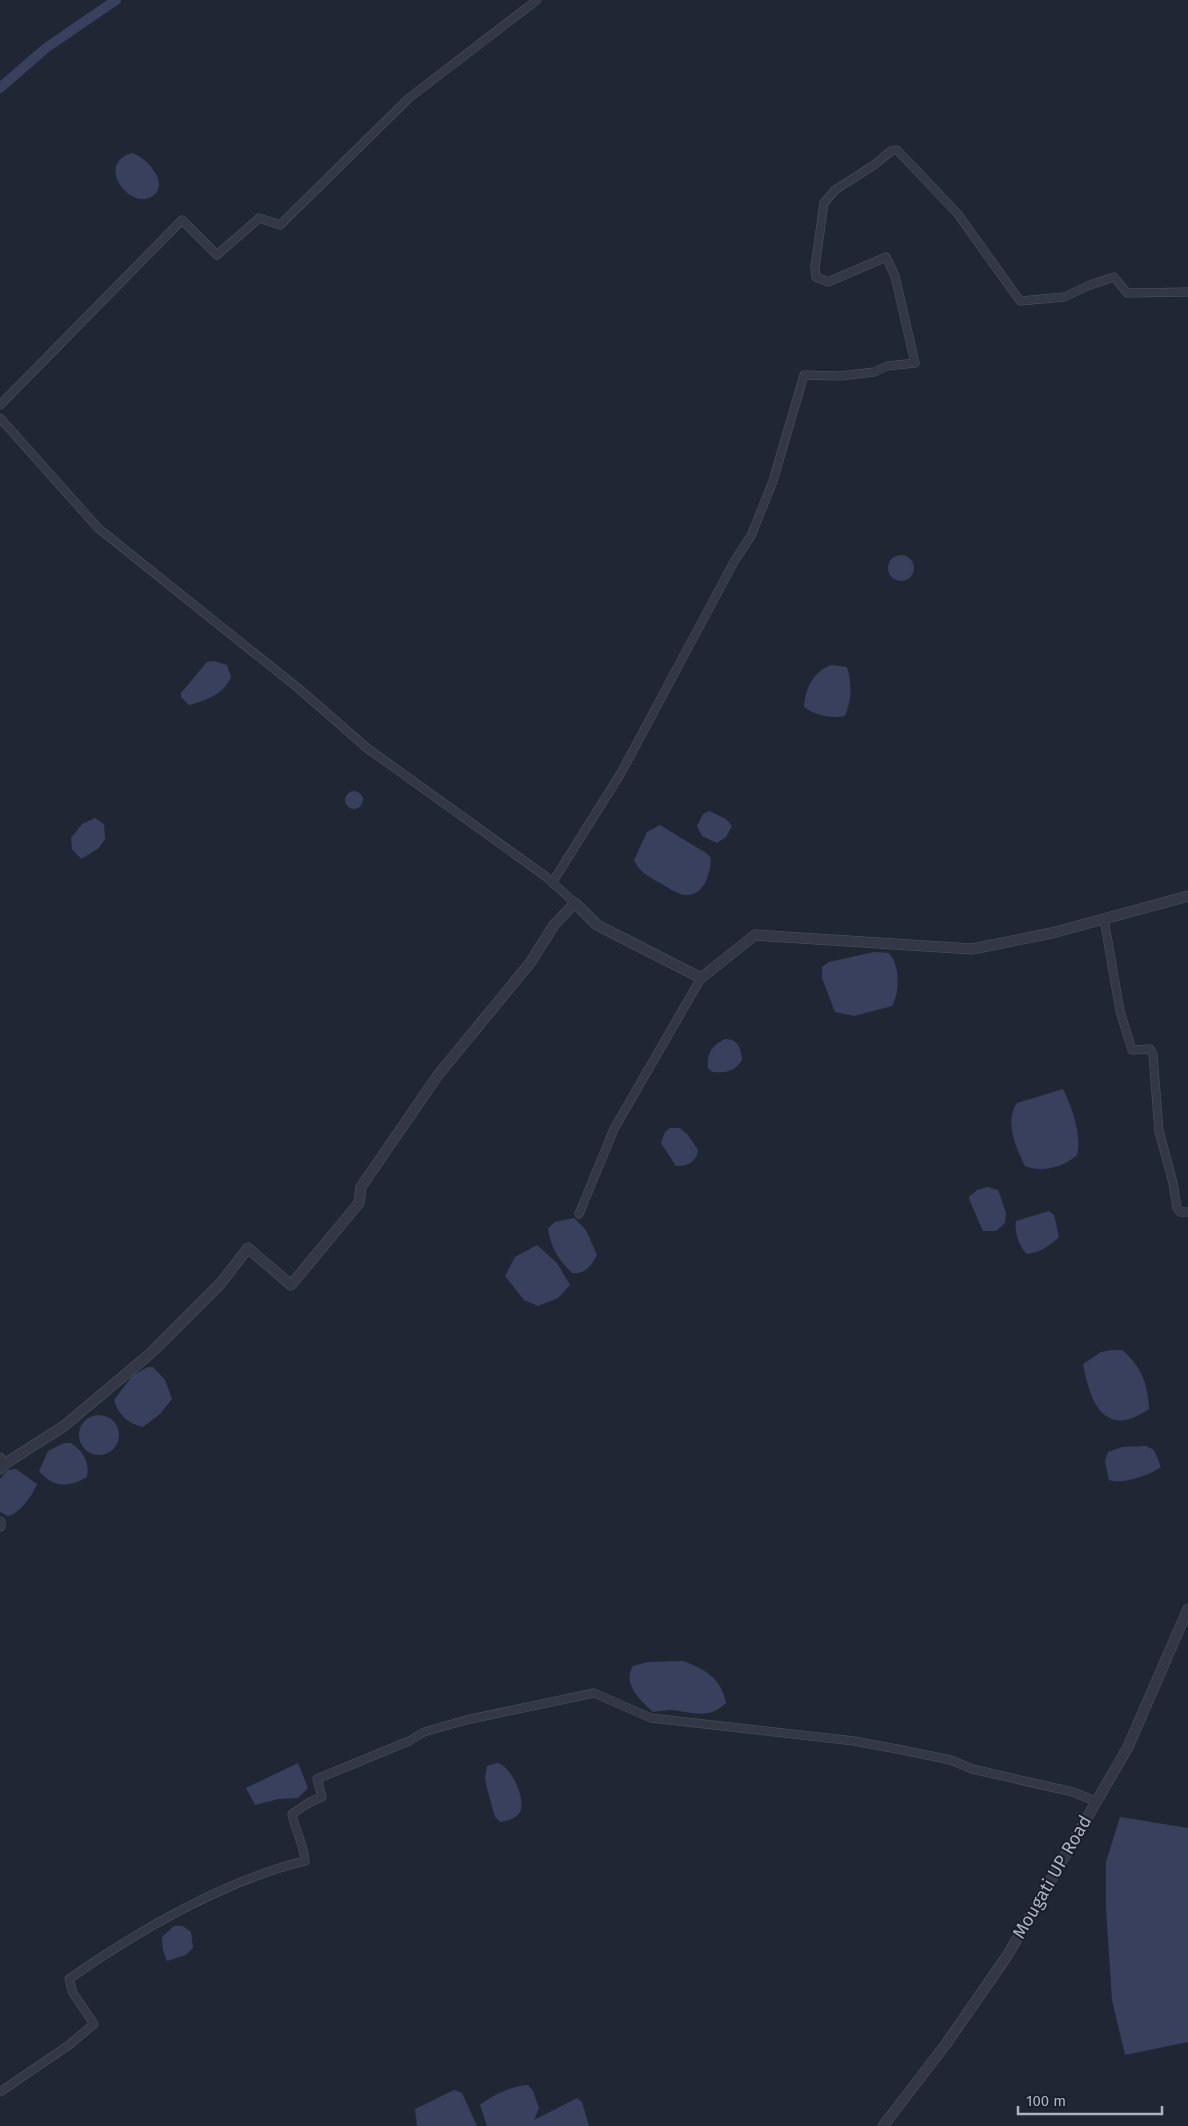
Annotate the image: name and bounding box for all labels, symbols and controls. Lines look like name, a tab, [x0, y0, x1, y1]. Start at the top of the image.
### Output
street label: Mougati UP Road	[1008, 1811, 1096, 1943]
scale bar	[1018, 2084, 1162, 2116]
text: 100 m	[1026, 2092, 1066, 2110]

